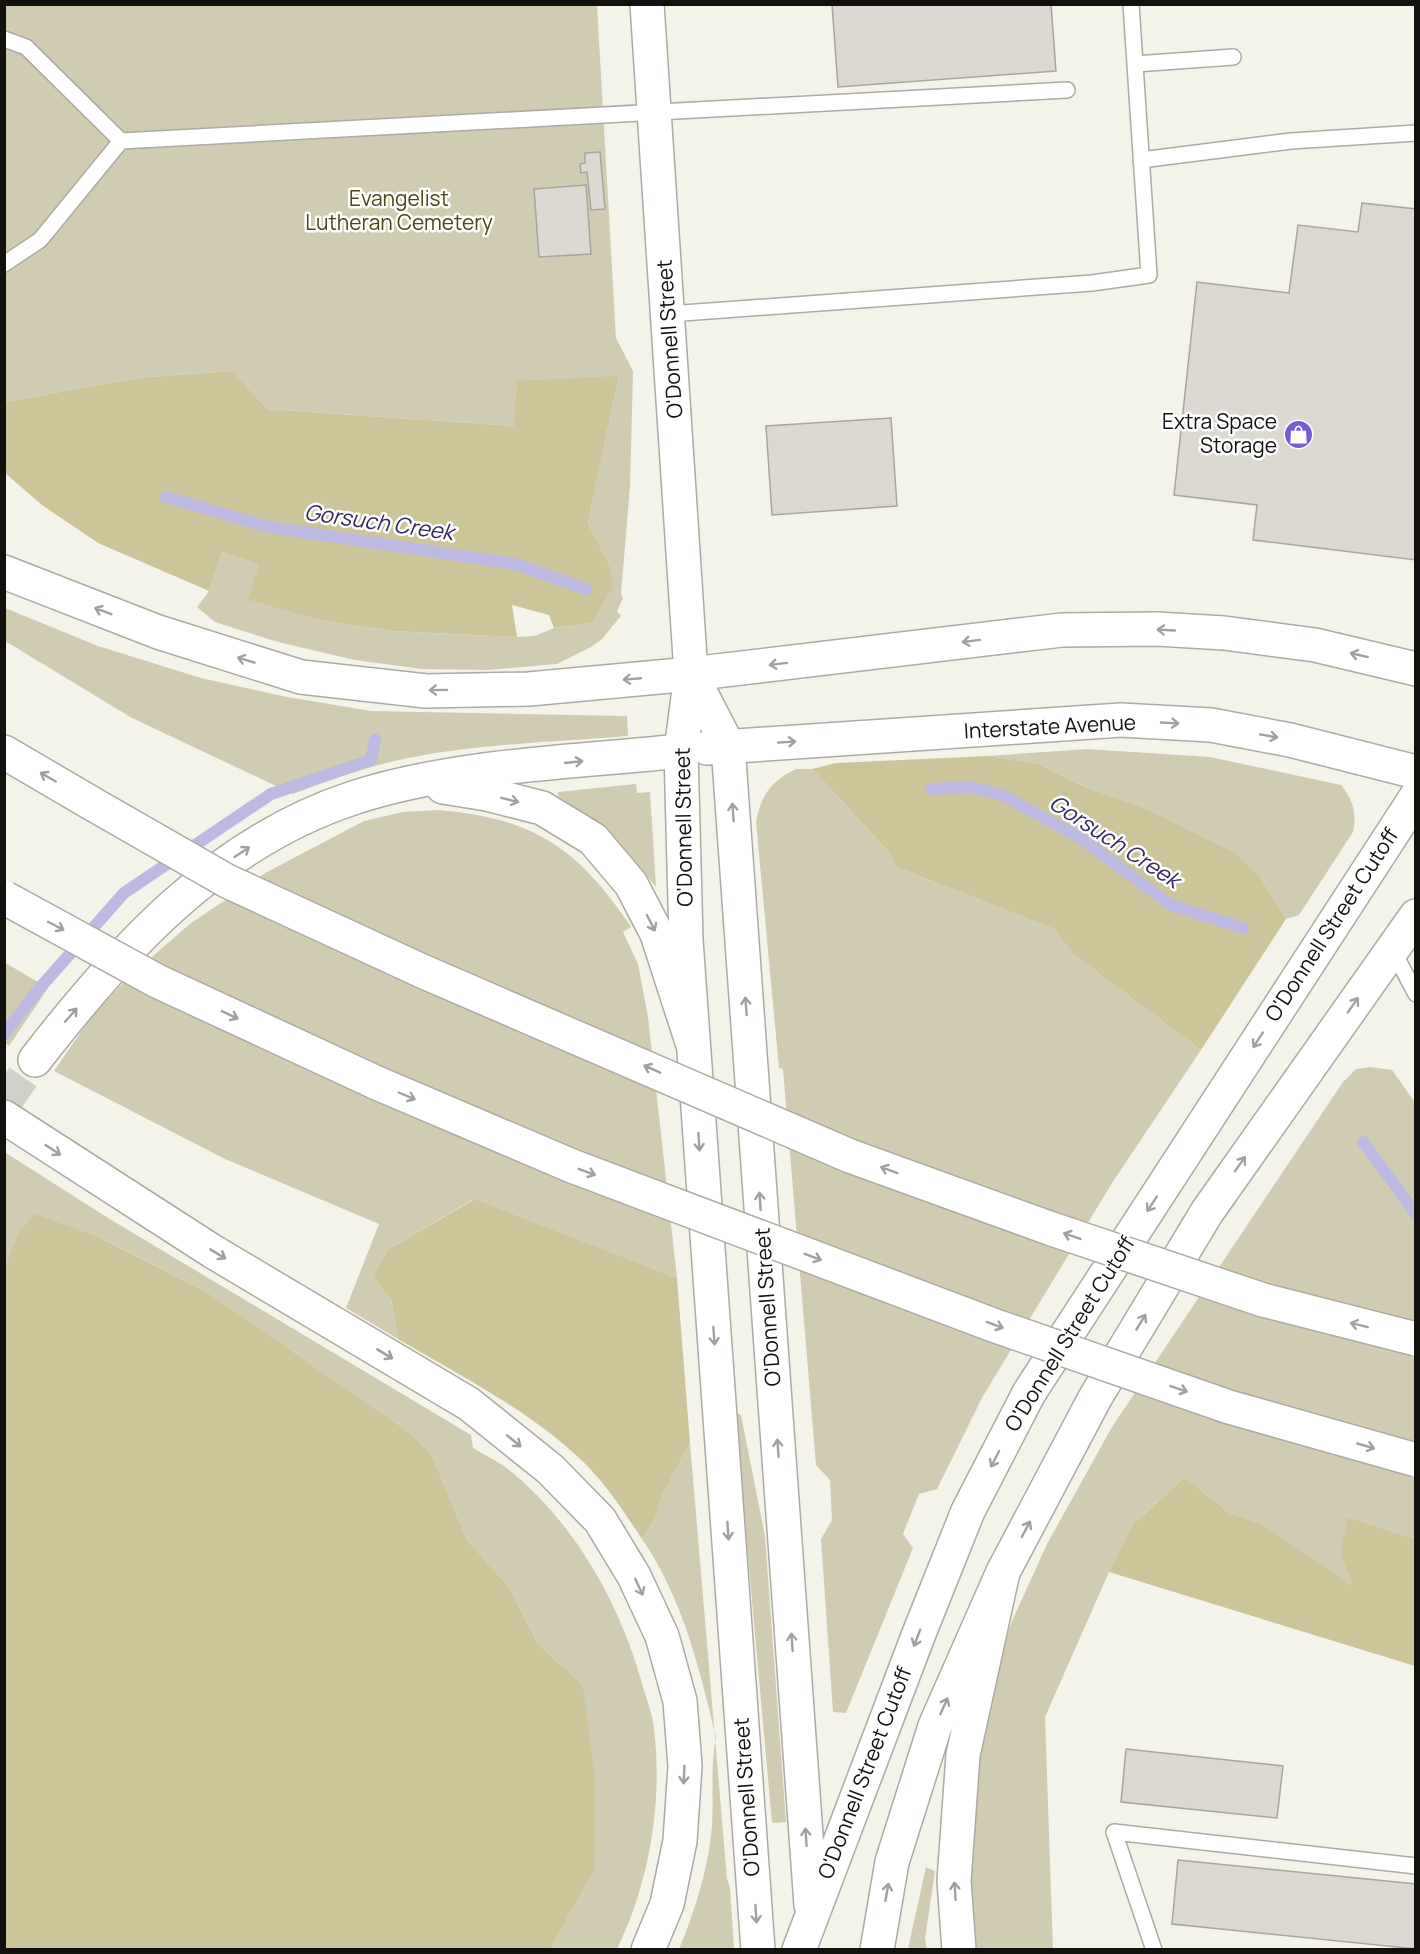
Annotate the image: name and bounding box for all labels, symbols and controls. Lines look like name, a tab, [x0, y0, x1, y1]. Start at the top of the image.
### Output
park label: Evangelist Lutheran Cemetery	[305, 184, 493, 236]
street label: O'Donnell Street	[649, 259, 689, 419]
place label: Extra Space Storage	[1162, 407, 1277, 459]
shop icon: Extra Space Storage	[1282, 418, 1314, 450]
water label: Gorsuch Creek	[302, 497, 459, 548]
one-way arrow	[94, 605, 113, 616]
one-way arrow	[1156, 624, 1176, 635]
one-way arrow	[962, 636, 982, 647]
one-way arrow	[1349, 649, 1368, 661]
one-way arrow	[237, 654, 256, 665]
one-way arrow	[768, 659, 788, 670]
one-way arrow	[623, 674, 643, 685]
one-way arrow	[428, 685, 448, 696]
street label: Interstate Avenue	[963, 708, 1137, 744]
one-way arrow	[1159, 718, 1179, 729]
one-way arrow	[1259, 731, 1278, 742]
one-way arrow	[776, 737, 796, 748]
street label: O'Donnell Street	[668, 747, 698, 907]
one-way arrow	[563, 756, 583, 767]
one-way arrow	[40, 771, 57, 783]
water label: Gorsuch Creek	[1044, 787, 1189, 896]
one-way arrow	[501, 795, 520, 806]
one-way arrow	[727, 802, 738, 822]
street label: O'Donnell Street Cutoff	[1258, 822, 1404, 1026]
one-way arrow	[234, 846, 250, 858]
one-way arrow	[645, 914, 657, 931]
one-way arrow	[47, 921, 65, 932]
one-way arrow	[741, 997, 752, 1017]
one-way arrow	[1347, 998, 1359, 1014]
one-way arrow	[64, 1008, 78, 1023]
one-way arrow	[221, 1010, 239, 1021]
one-way arrow	[1251, 1031, 1263, 1048]
one-way arrow	[643, 1063, 661, 1074]
one-way arrow	[398, 1091, 416, 1102]
one-way arrow	[694, 1131, 705, 1151]
one-way arrow	[45, 1143, 62, 1156]
one-way arrow	[1234, 1157, 1246, 1173]
one-way arrow	[880, 1164, 899, 1175]
one-way arrow	[577, 1167, 596, 1178]
one-way arrow	[755, 1191, 766, 1211]
one-way arrow	[1145, 1195, 1158, 1212]
street label: O'Donnell Street	[747, 1227, 787, 1387]
one-way arrow	[1063, 1230, 1082, 1241]
street label: O'Donnell Street Cutoff	[998, 1231, 1141, 1436]
one-way arrow	[209, 1249, 226, 1261]
one-way arrow	[803, 1252, 821, 1263]
one-way arrow	[1135, 1314, 1147, 1331]
one-way arrow	[1350, 1318, 1369, 1330]
one-way arrow	[985, 1321, 1004, 1332]
one-way arrow	[708, 1326, 719, 1346]
one-way arrow	[376, 1349, 393, 1361]
one-way arrow	[1169, 1385, 1188, 1396]
one-way arrow	[506, 1434, 522, 1447]
one-way arrow	[772, 1438, 783, 1458]
one-way arrow	[1356, 1441, 1375, 1452]
one-way arrow	[989, 1450, 1001, 1467]
one-way arrow	[723, 1520, 734, 1540]
one-way arrow	[1020, 1521, 1032, 1538]
one-way arrow	[634, 1578, 646, 1596]
one-way arrow	[911, 1628, 922, 1647]
one-way arrow	[786, 1633, 797, 1653]
street label: O'Donnell Street Cutoff	[811, 1662, 917, 1883]
one-way arrow	[939, 1697, 950, 1715]
street label: O'Donnell Street	[726, 1717, 766, 1877]
one-way arrow	[679, 1764, 690, 1784]
one-way arrow	[800, 1827, 811, 1847]
one-way arrow	[882, 1882, 893, 1902]
one-way arrow	[949, 1882, 960, 1902]
one-way arrow	[750, 1903, 761, 1923]

